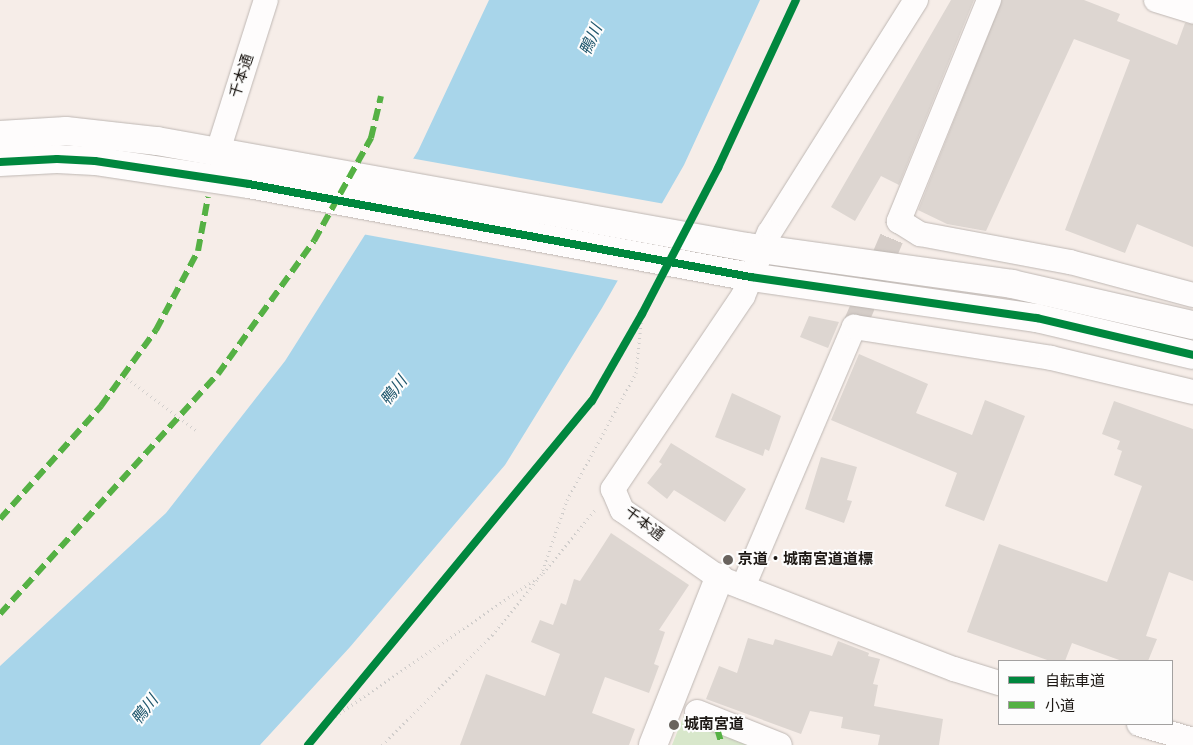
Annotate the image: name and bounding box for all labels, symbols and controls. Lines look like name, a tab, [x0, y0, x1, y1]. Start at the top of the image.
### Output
water label: 鴨川	[576, 21, 606, 59]
street label: 千本通	[226, 52, 258, 100]
water label: 鴨川	[377, 372, 411, 410]
street label: 千本通	[621, 503, 667, 545]
place label: 京道・城南宮道道標	[738, 551, 873, 569]
marker: 京道・城南宮道道標	[722, 554, 734, 566]
legend	[998, 660, 1173, 725]
text: 自転車道	[1045, 672, 1105, 690]
water label: 鴨川	[128, 691, 162, 729]
text: 小道	[1045, 697, 1075, 715]
place label: 城南宮道	[684, 716, 744, 734]
marker: 城南宮道	[668, 719, 680, 731]

